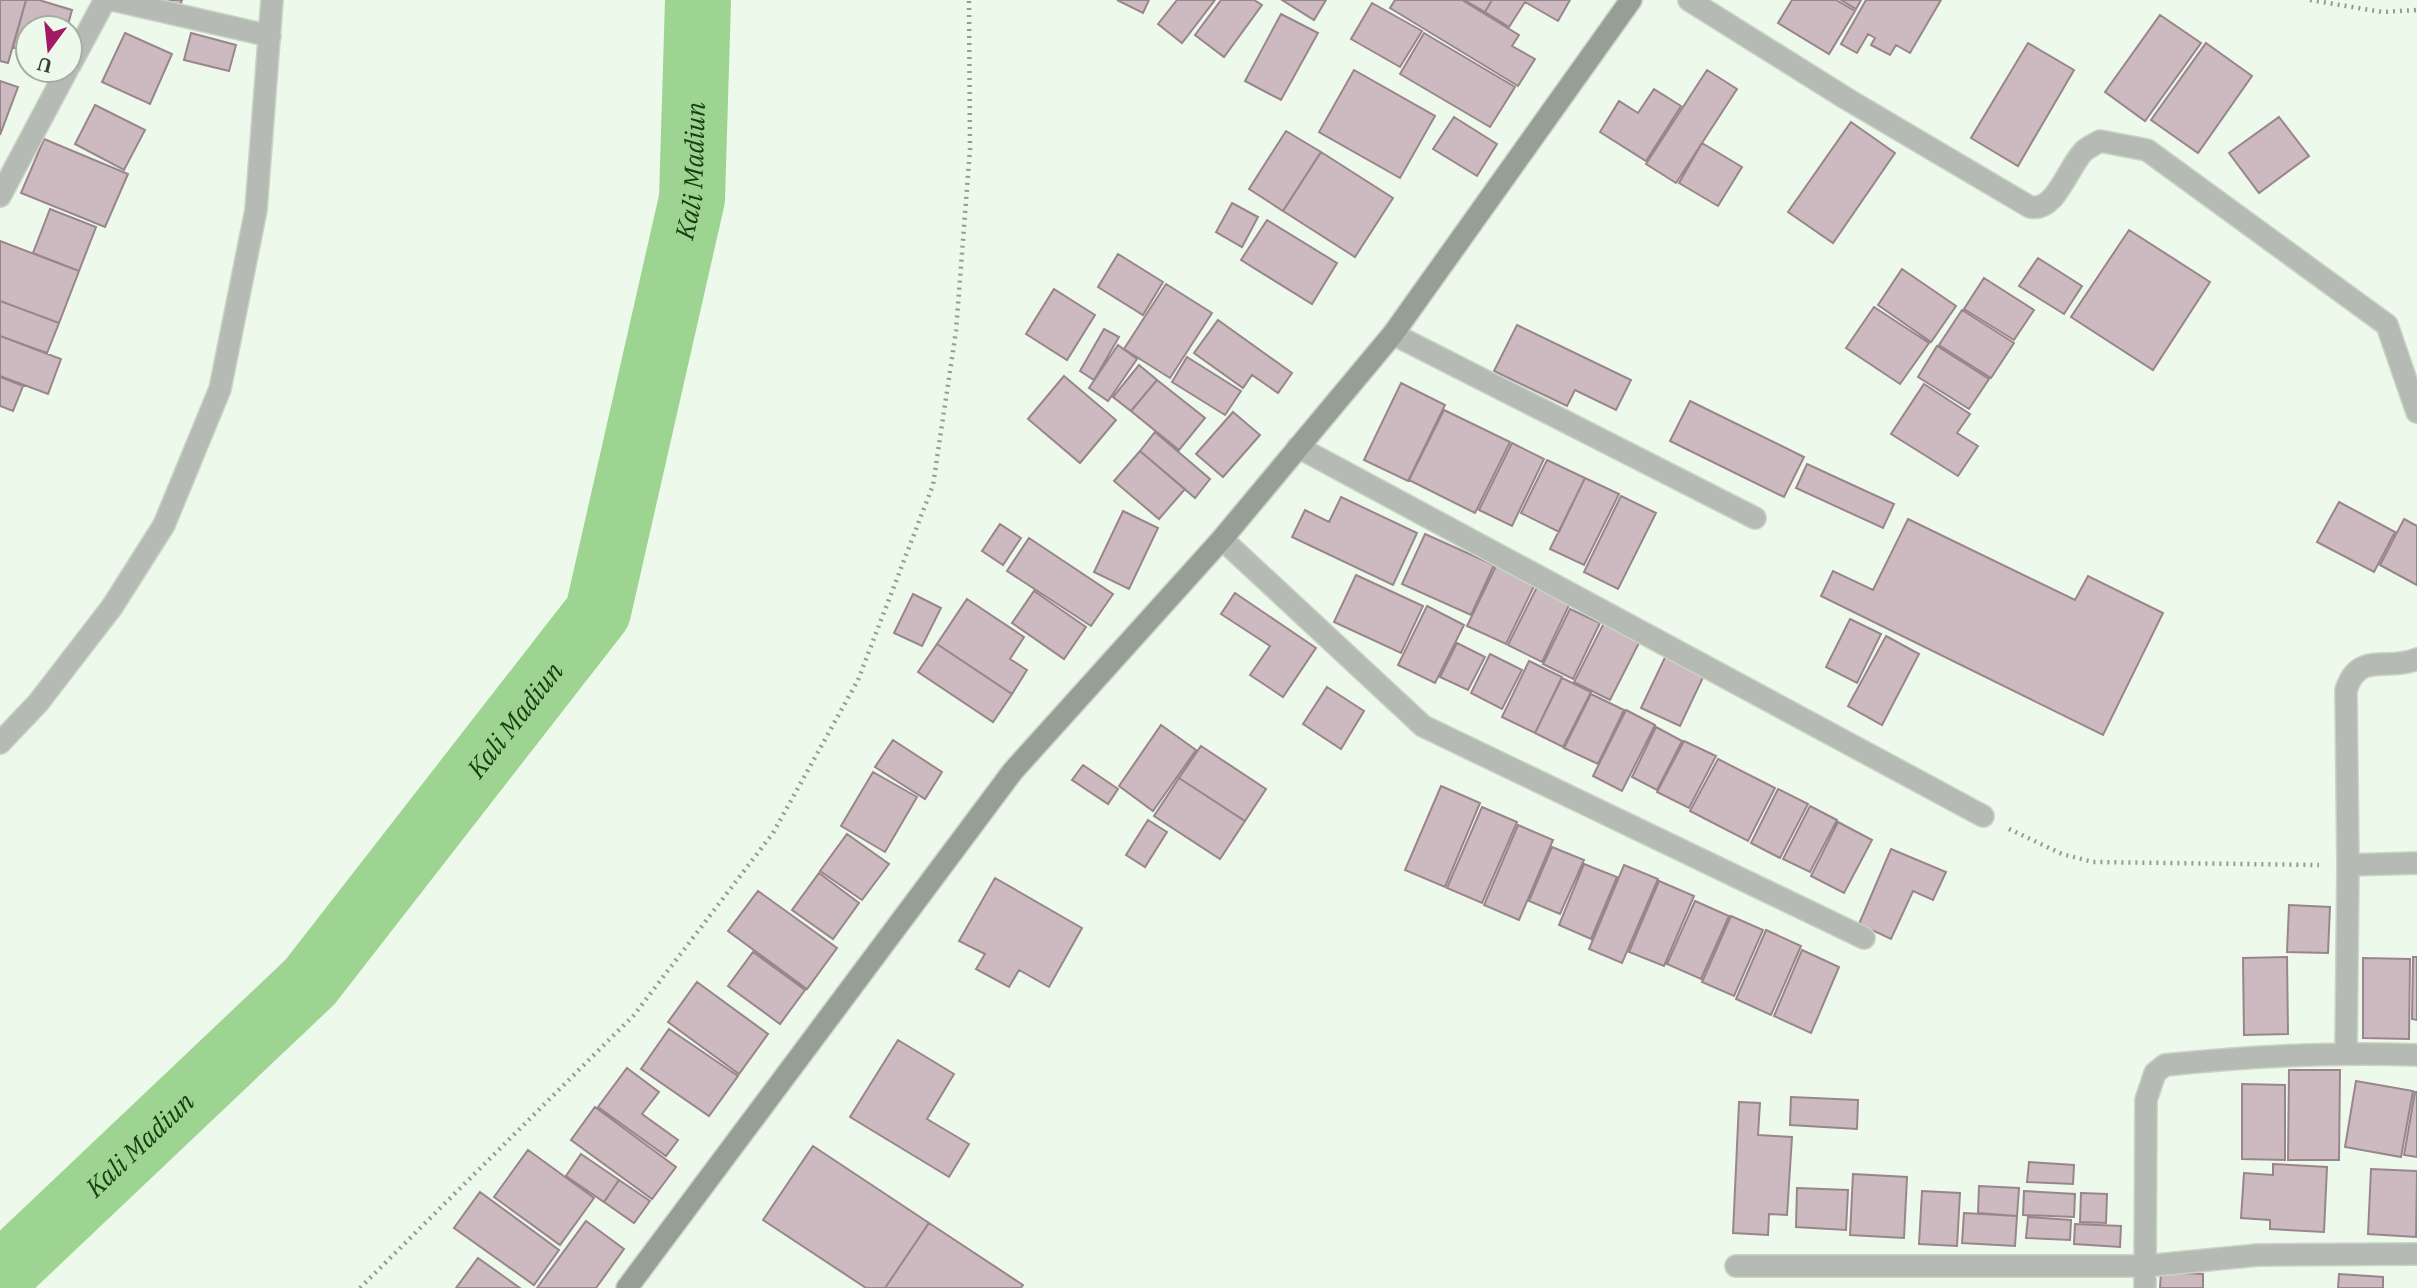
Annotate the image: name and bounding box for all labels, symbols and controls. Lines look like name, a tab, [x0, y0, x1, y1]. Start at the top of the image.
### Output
north arrow	[14, 14, 84, 84]
text: U	[34, 52, 55, 79]
water label: Kali Madiun	[666, 101, 712, 243]
water label: Kali Madiun	[458, 655, 570, 785]
water label: Kali Madiun	[77, 1084, 201, 1204]

